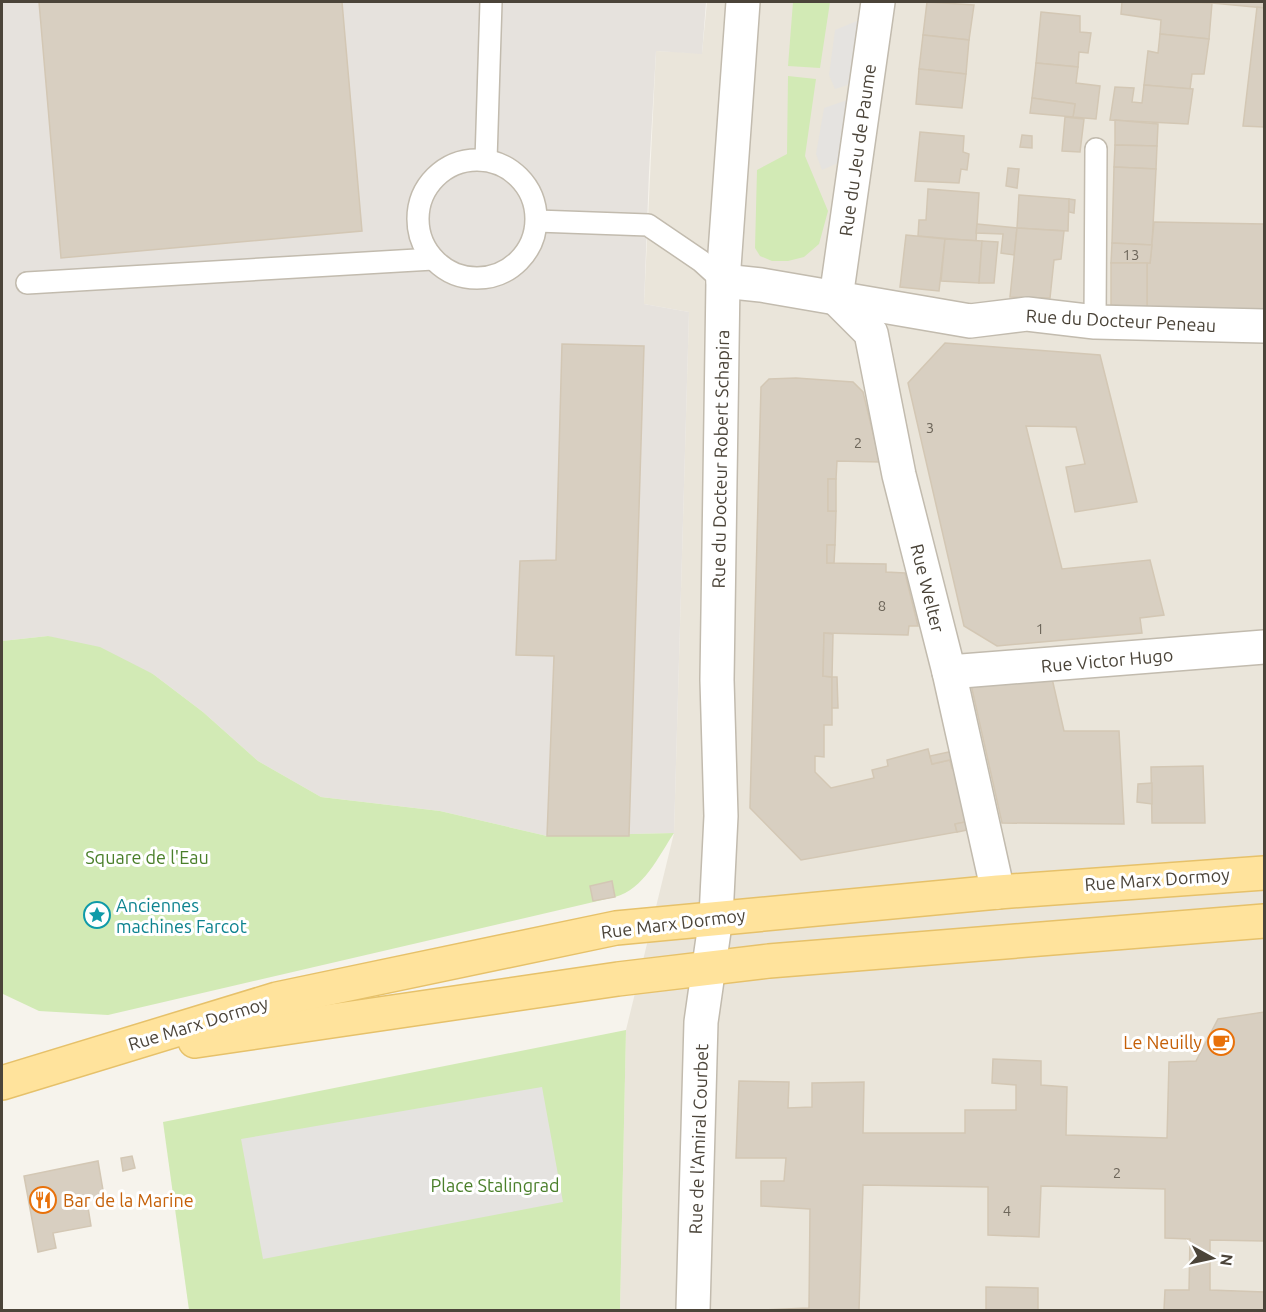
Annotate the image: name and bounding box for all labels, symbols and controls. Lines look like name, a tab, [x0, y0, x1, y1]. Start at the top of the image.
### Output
street label: Rue du Jeu de Paume	[835, 63, 879, 237]
house number: 13	[1123, 246, 1139, 263]
street label: Rue du Docteur Peneau	[1025, 305, 1217, 335]
street label: Rue du Docteur Robert Schapira	[708, 329, 732, 589]
house number: 3	[926, 419, 934, 436]
house number: 2	[854, 434, 862, 451]
street label: Rue Welter	[907, 542, 949, 634]
house number: 8	[878, 597, 886, 614]
house number: 1	[1036, 620, 1044, 637]
street label: Rue Victor Hugo	[1040, 644, 1174, 676]
park label: Square de l'Eau	[85, 847, 209, 867]
street label: Rue Marx Dormoy	[1084, 864, 1231, 894]
place label: Anciennes machines Farcot	[116, 895, 247, 936]
place icon: Anciennes machines Farcot	[82, 900, 112, 930]
street label: Rue Marx Dormoy	[600, 904, 747, 942]
street label: Rue Marx Dormoy	[125, 992, 271, 1054]
cafe icon: Le Neuilly	[1206, 1027, 1236, 1057]
place label: Le Neuilly	[1123, 1032, 1202, 1052]
street label: Rue de l'Amiral Courbet	[685, 1043, 711, 1235]
house number: 2	[1113, 1164, 1121, 1181]
park label: Place Stalingrad	[430, 1175, 560, 1195]
restaurant icon: Bar de la Marine	[28, 1185, 58, 1215]
place label: Bar de la Marine	[63, 1190, 194, 1210]
house number: 4	[1003, 1202, 1011, 1219]
north arrow	[1182, 1228, 1242, 1288]
text: N	[1217, 1253, 1237, 1267]

